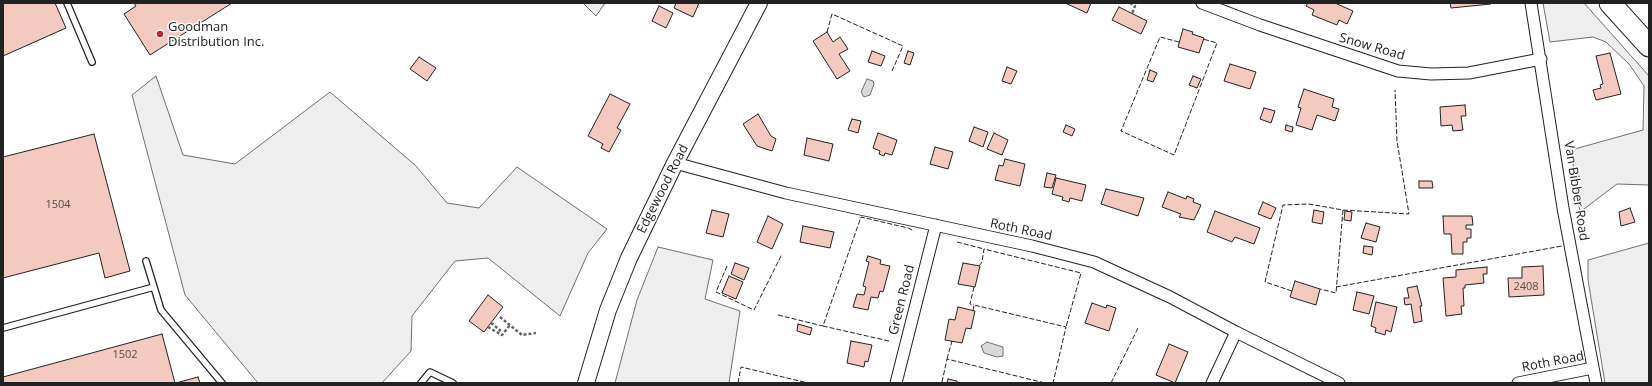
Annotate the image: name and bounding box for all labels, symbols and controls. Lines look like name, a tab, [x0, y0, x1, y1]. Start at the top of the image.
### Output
place label: Goodman Distribution Inc.	[168, 19, 264, 50]
marker: Goodman Distribution Inc.	[155, 29, 165, 39]
street label: Snow Road	[1337, 30, 1407, 64]
street label: Van Bibber Road	[1560, 140, 1592, 242]
street label: Edgewood Road	[634, 142, 692, 236]
house number: 1504	[45, 198, 71, 212]
street label: Roth Road	[989, 216, 1053, 244]
street label: Green Road	[886, 263, 918, 337]
house number: 2408	[1513, 280, 1539, 294]
house number: 1502	[112, 348, 138, 362]
street label: Roth Road	[1521, 348, 1585, 376]

